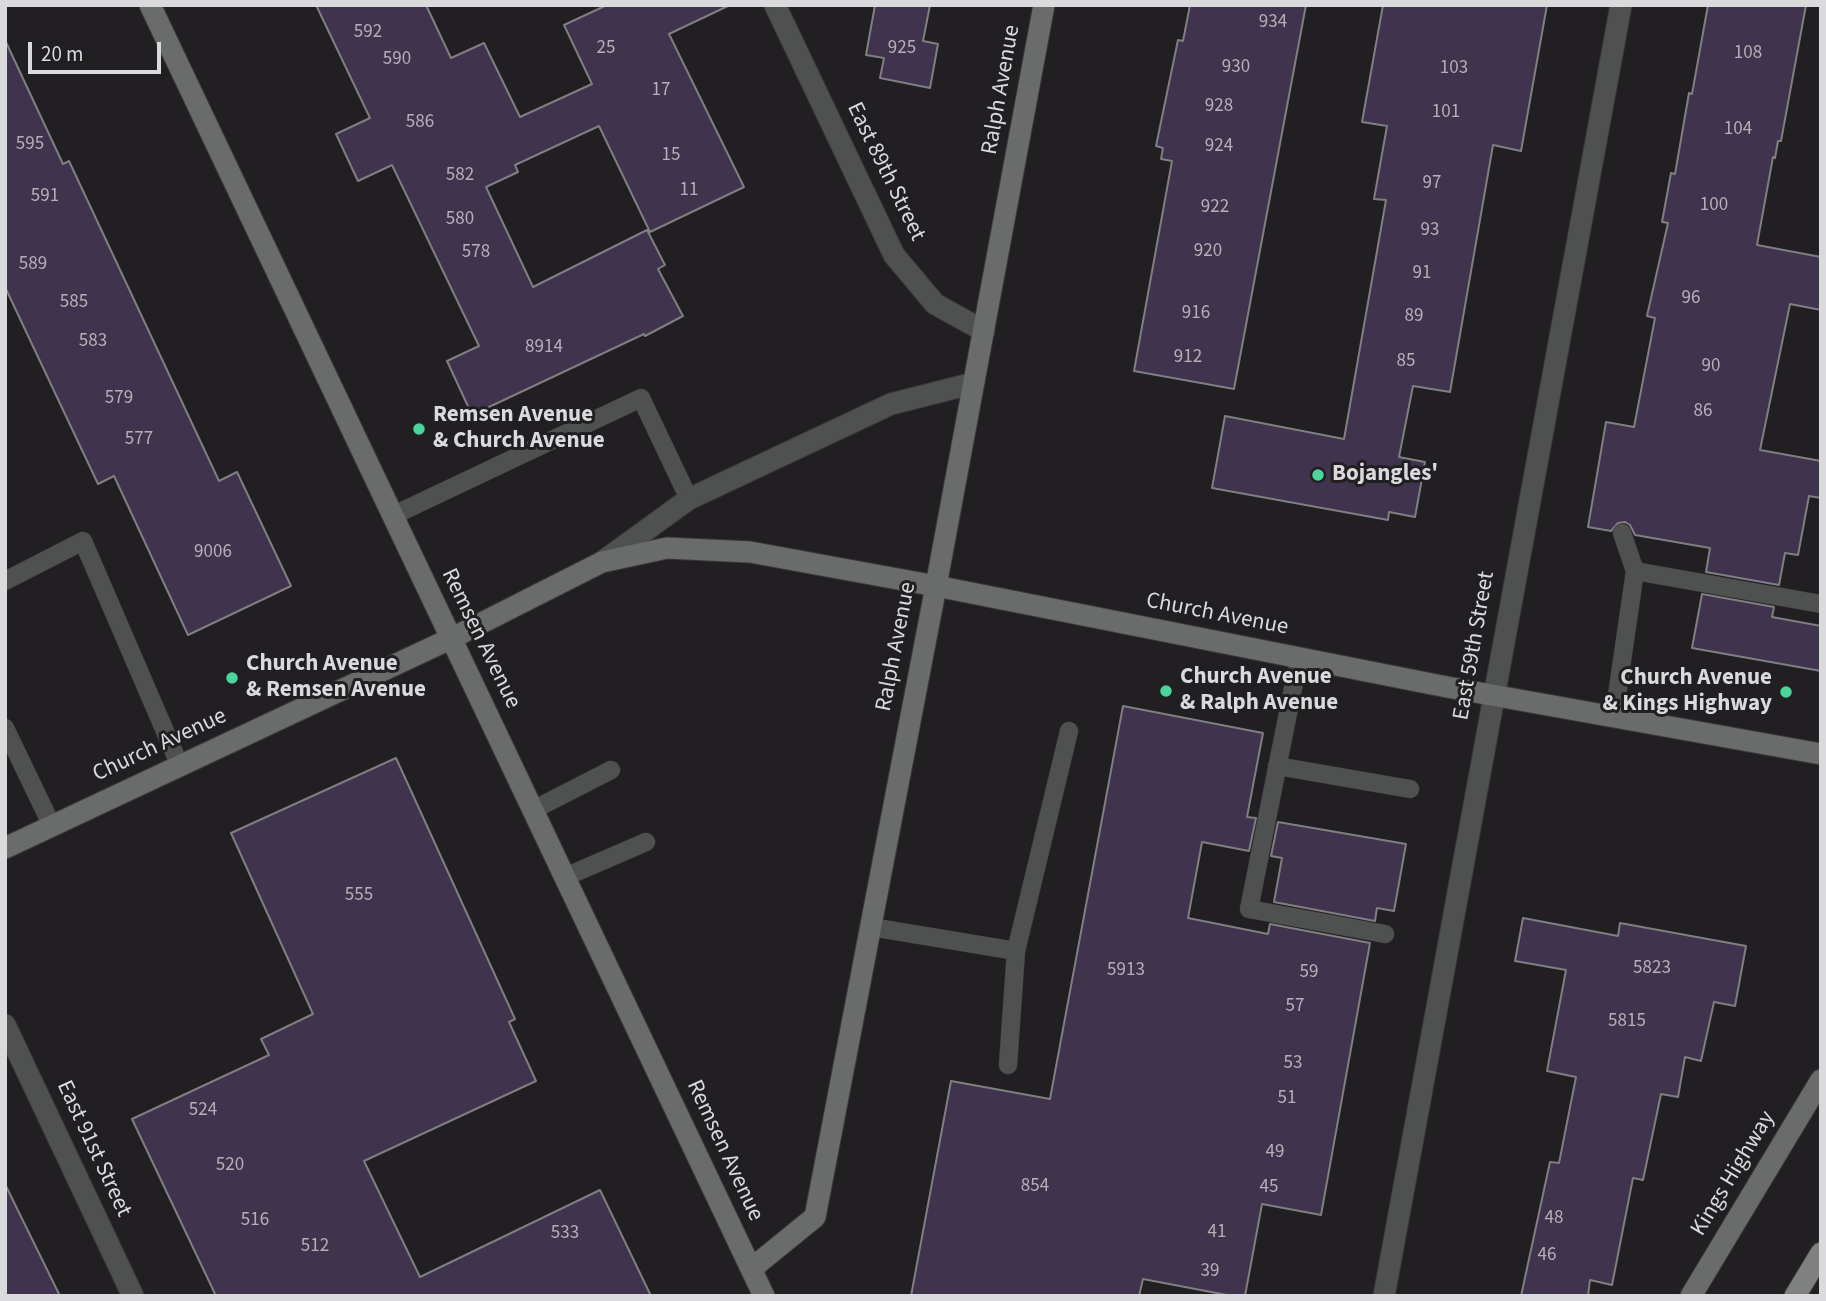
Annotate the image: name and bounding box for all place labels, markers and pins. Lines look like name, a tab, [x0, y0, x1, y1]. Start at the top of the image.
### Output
place label: Remsen Avenue & Church Avenue	[433, 402, 605, 456]
marker: Remsen Avenue & Church Avenue	[411, 421, 427, 437]
place label: Bojangles'	[1332, 461, 1438, 489]
marker: Bojangles'	[1310, 467, 1326, 483]
place label: Church Avenue & Remsen Avenue	[246, 651, 426, 705]
place label: Church Avenue & Ralph Avenue	[1180, 664, 1338, 718]
place label: Church Avenue & Kings Highway	[1602, 665, 1772, 719]
marker: Church Avenue & Remsen Avenue	[224, 670, 240, 686]
marker: Church Avenue & Ralph Avenue	[1158, 683, 1174, 699]
marker: Church Avenue & Kings Highway	[1778, 684, 1794, 700]

